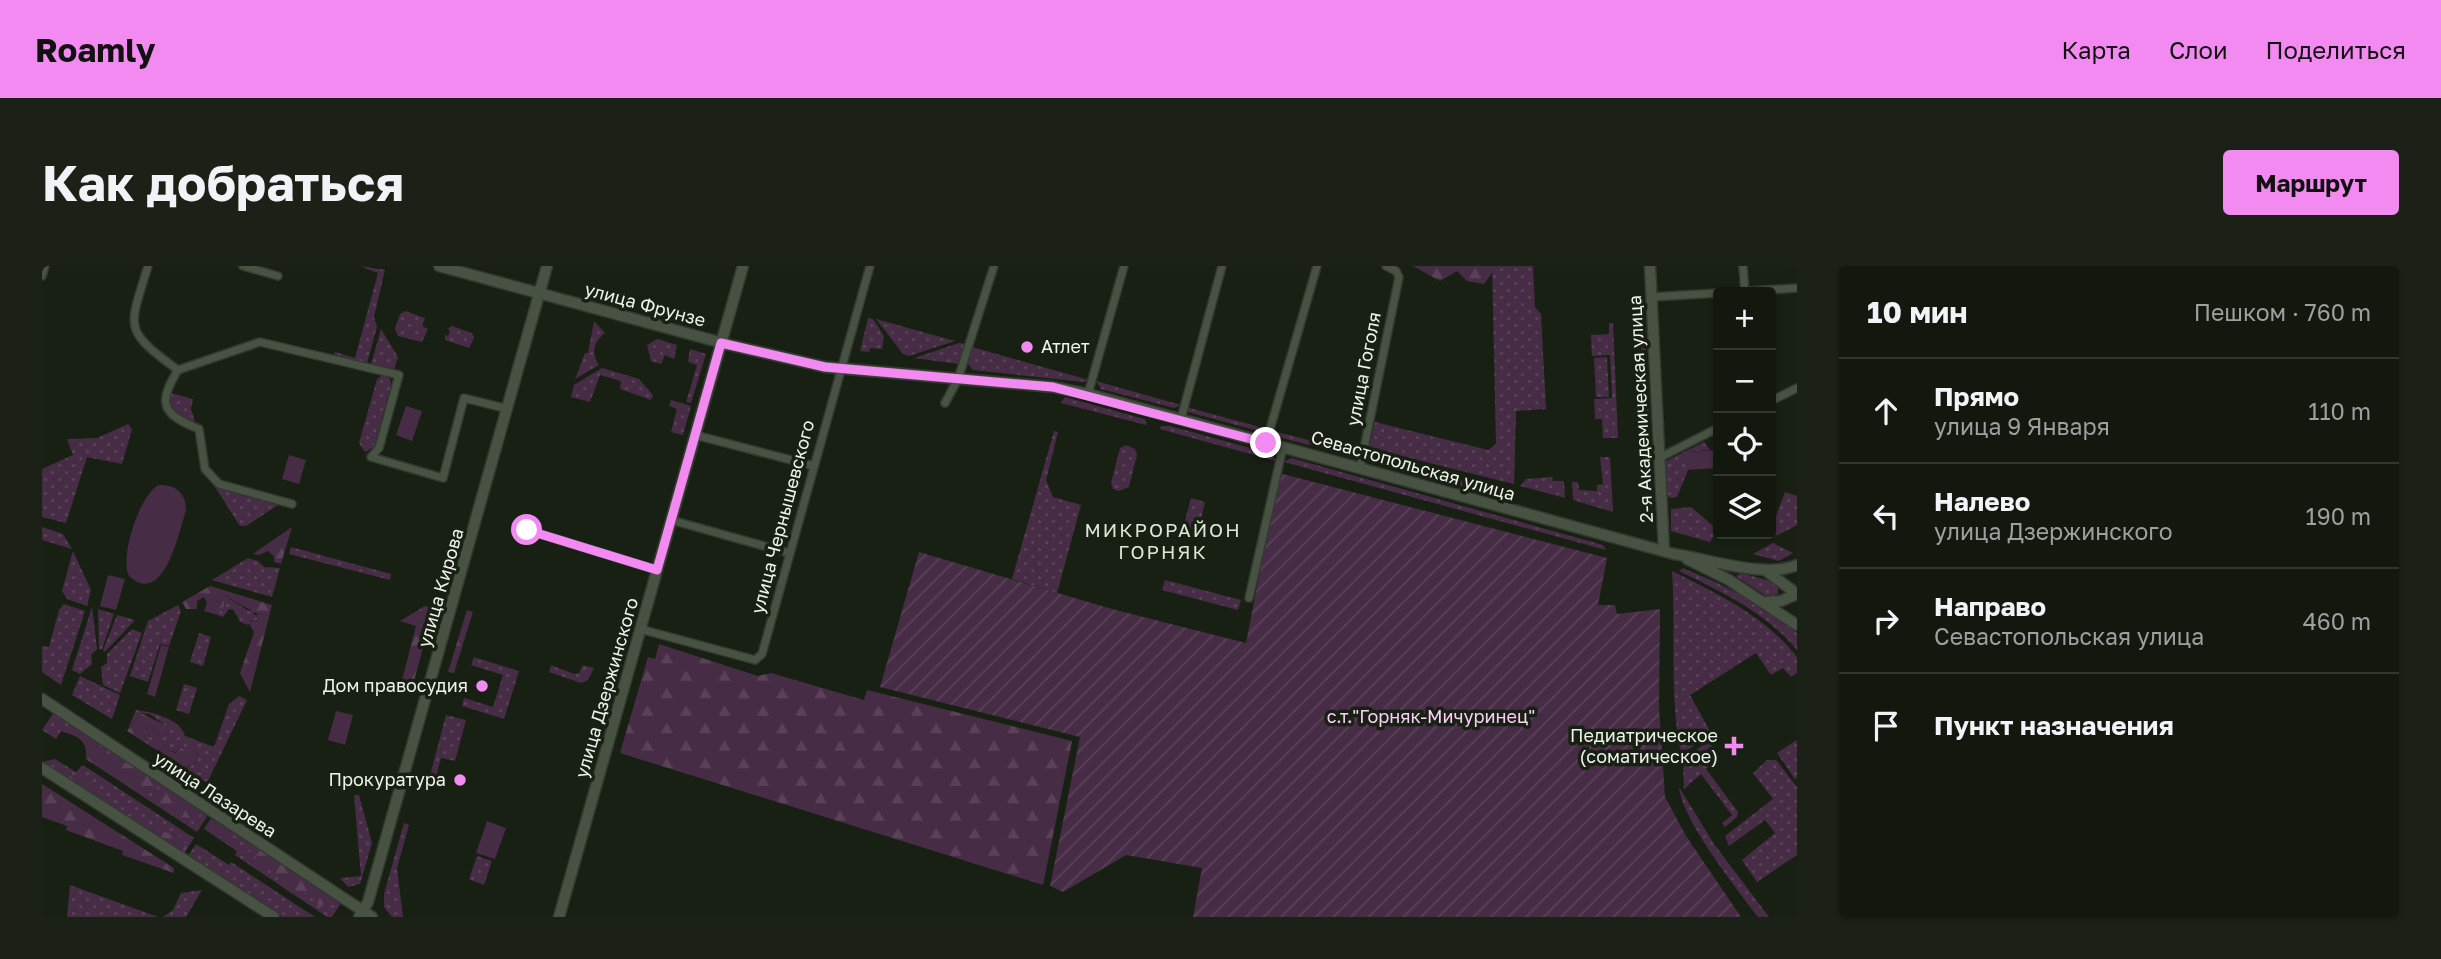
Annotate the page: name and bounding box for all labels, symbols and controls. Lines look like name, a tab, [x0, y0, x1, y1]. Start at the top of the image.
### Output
text: Roamly	[35, 30, 155, 69]
text: Карта	[2061, 35, 2131, 64]
text: Слои	[2169, 35, 2228, 64]
text: Поделиться	[2266, 35, 2406, 64]
button: Маршрут	[2223, 150, 2399, 215]
text: Как добраться	[42, 153, 404, 212]
street label: улица Фрунзе	[582, 277, 708, 331]
map controls	[1713, 287, 1776, 539]
button: +	[1713, 287, 1776, 350]
text: 10 мин	[1867, 294, 1968, 330]
street label: 2-я Академическая улица	[1623, 295, 1657, 523]
text: Пешком · 760 m	[2194, 298, 2371, 326]
street label: улица Гоголя	[1341, 310, 1385, 428]
place label: Атлет	[1041, 335, 1090, 357]
marker: Атлет	[1019, 339, 1035, 355]
button: −	[1713, 350, 1776, 413]
text: Прямо	[1934, 381, 2019, 412]
icon: ahead	[1867, 392, 1905, 430]
text: 110 m	[2308, 397, 2371, 425]
text: улица 9 Января	[1934, 412, 2110, 440]
button: locate	[1713, 413, 1776, 476]
street label: улица Чернышевского	[746, 417, 818, 616]
street label: Севастопольская улица	[1309, 425, 1518, 505]
route end	[1250, 427, 1281, 458]
button: layers	[1713, 476, 1776, 539]
text: Налево	[1934, 486, 2030, 517]
icon: left	[1867, 497, 1905, 535]
text: 190 m	[2306, 502, 2371, 530]
route start	[511, 514, 542, 545]
text: улица Дзержинского	[1934, 517, 2173, 545]
district label: МИКРОРАЙОН ГОРНЯК	[1084, 518, 1242, 563]
street label: улица Кирова	[413, 526, 468, 650]
text: Направо	[1934, 591, 2046, 622]
street label: улица Дзержинского	[570, 595, 642, 780]
icon: right	[1867, 602, 1905, 640]
text: 460 m	[2303, 607, 2371, 635]
text: Севастопольская улица	[1934, 622, 2204, 650]
place label: Дом правосудия	[323, 674, 468, 696]
marker: Дом правосудия	[474, 678, 490, 694]
park label: с.т."Горняк-Мичуринец"	[1327, 705, 1535, 727]
icon: arrive	[1867, 707, 1905, 745]
text: Пункт назначения	[1934, 710, 2174, 741]
place label: Педиатрическое (соматическое)	[1570, 724, 1718, 767]
marker: Педиатрическое (соматическое)	[1724, 736, 1744, 756]
street label: улица Лазарева	[150, 746, 281, 842]
place label: Прокуратура	[328, 768, 446, 790]
marker: Прокуратура	[452, 772, 468, 788]

